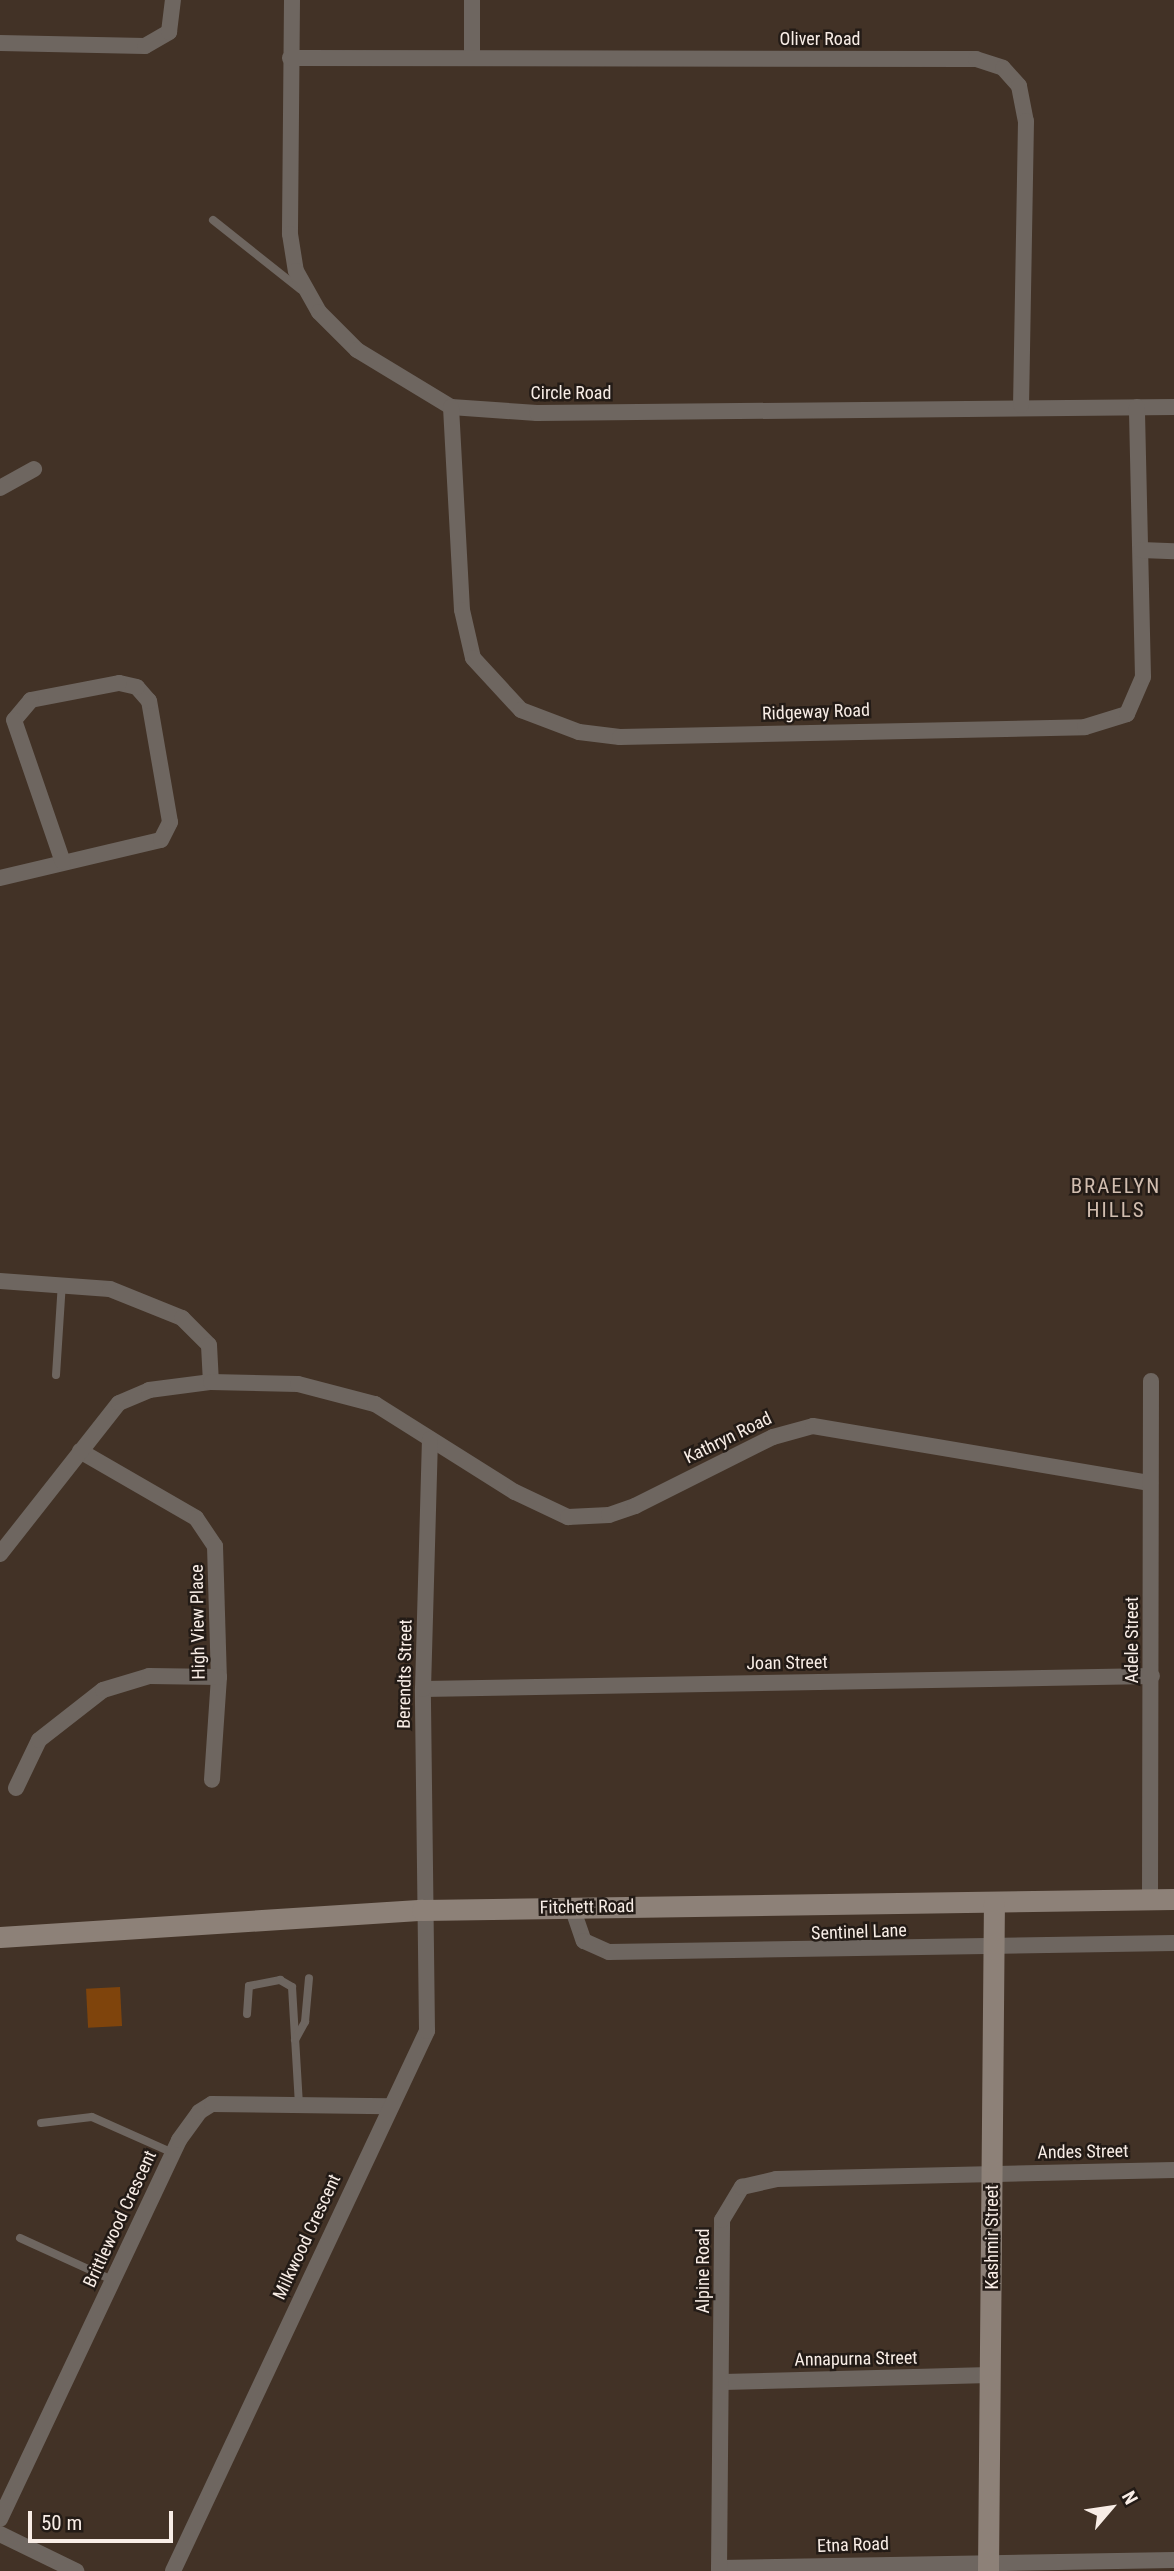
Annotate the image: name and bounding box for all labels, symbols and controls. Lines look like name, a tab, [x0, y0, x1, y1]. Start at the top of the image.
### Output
street label: Oliver Road	[780, 28, 860, 50]
street label: Circle Road	[531, 382, 611, 404]
street label: Ridgeway Road	[762, 699, 870, 725]
district label: BRAELYN HILLS	[1072, 1173, 1160, 1223]
street label: Kathryn Road	[681, 1408, 775, 1468]
street label: High View Place	[186, 1564, 210, 1680]
street label: Adele Street	[1121, 1597, 1143, 1683]
street label: Berendts Street	[393, 1619, 417, 1729]
street label: Joan Street	[746, 1651, 828, 1675]
street label: Fitchett Road	[540, 1895, 634, 1919]
street label: Sentinel Lane	[811, 1920, 907, 1944]
street label: Andes Street	[1037, 2140, 1129, 2164]
street label: Brittlewood Crescent	[79, 2147, 161, 2291]
street label: Milkwood Crescent	[269, 2171, 345, 2303]
street label: Kashmir Street	[981, 2185, 1003, 2289]
street label: Alpine Road	[692, 2229, 714, 2313]
street label: Annapurna Street	[794, 2347, 918, 2371]
north arrow	[1076, 2473, 1146, 2543]
text: N	[1117, 2487, 1143, 2508]
scale bar	[32, 2498, 177, 2542]
text: 50 m	[41, 2511, 82, 2535]
street label: Etna Road	[817, 2533, 889, 2557]

